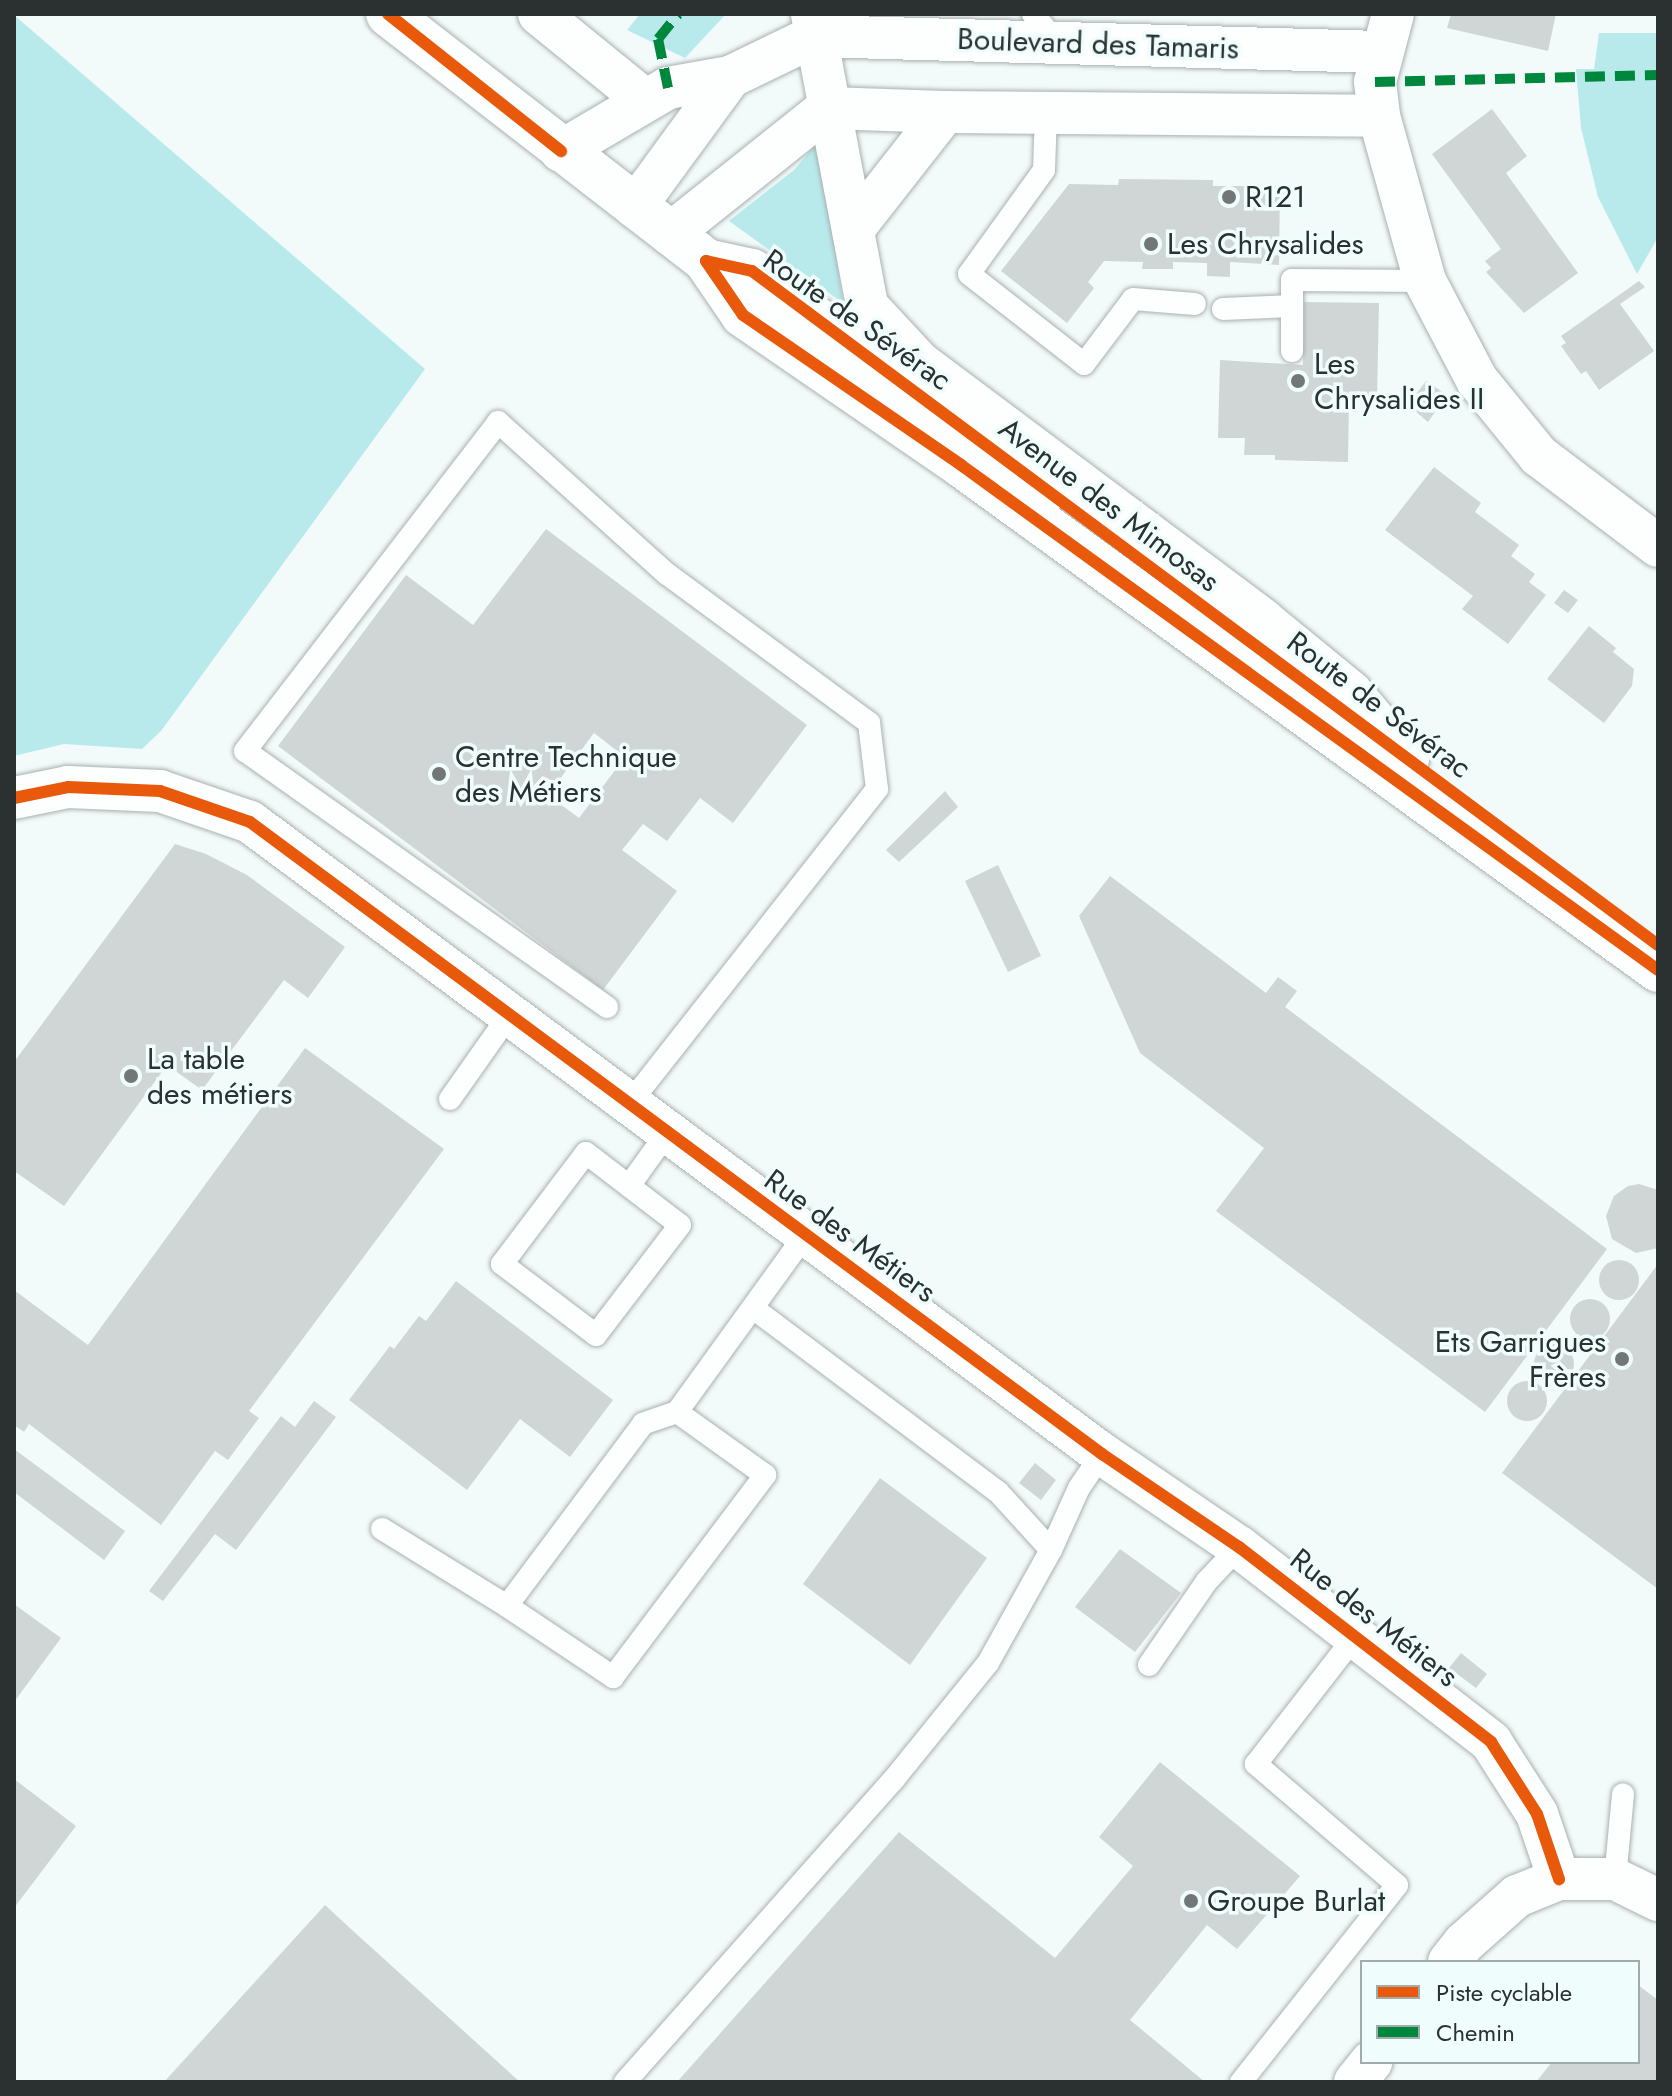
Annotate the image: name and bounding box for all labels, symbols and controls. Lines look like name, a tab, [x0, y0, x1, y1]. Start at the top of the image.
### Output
street label: Boulevard des Tamaris	[957, 21, 1239, 67]
place label: R121	[1245, 179, 1306, 215]
marker: R121	[1220, 188, 1238, 206]
place label: Les Chrysalides	[1167, 226, 1364, 262]
marker: Les Chrysalides	[1142, 235, 1160, 253]
street label: Route de Sévérac	[756, 242, 958, 398]
place label: Les Chrysalides II	[1314, 346, 1484, 416]
marker: Les Chrysalides II	[1289, 372, 1307, 390]
street label: Avenue des Mimosas	[992, 410, 1226, 600]
street label: Route de Sévérac	[1280, 624, 1478, 786]
place label: Centre Technique des Métiers	[455, 739, 677, 810]
marker: Centre Technique des Métiers	[430, 765, 448, 783]
place label: La table des métiers	[147, 1041, 292, 1112]
marker: La table des métiers	[122, 1067, 140, 1085]
street label: Rue des Métiers	[757, 1162, 943, 1310]
place label: Ets Garrigues Frères	[1435, 1324, 1606, 1394]
marker: Ets Garrigues Frères	[1613, 1350, 1631, 1368]
street label: Rue des Métiers	[1283, 1541, 1465, 1695]
place label: Groupe Burlat	[1207, 1883, 1385, 1919]
marker: Groupe Burlat	[1182, 1892, 1200, 1910]
legend	[1360, 1960, 1640, 2064]
text: Piste cyclable	[1436, 1975, 1572, 2010]
text: Chemin	[1436, 2015, 1515, 2050]

